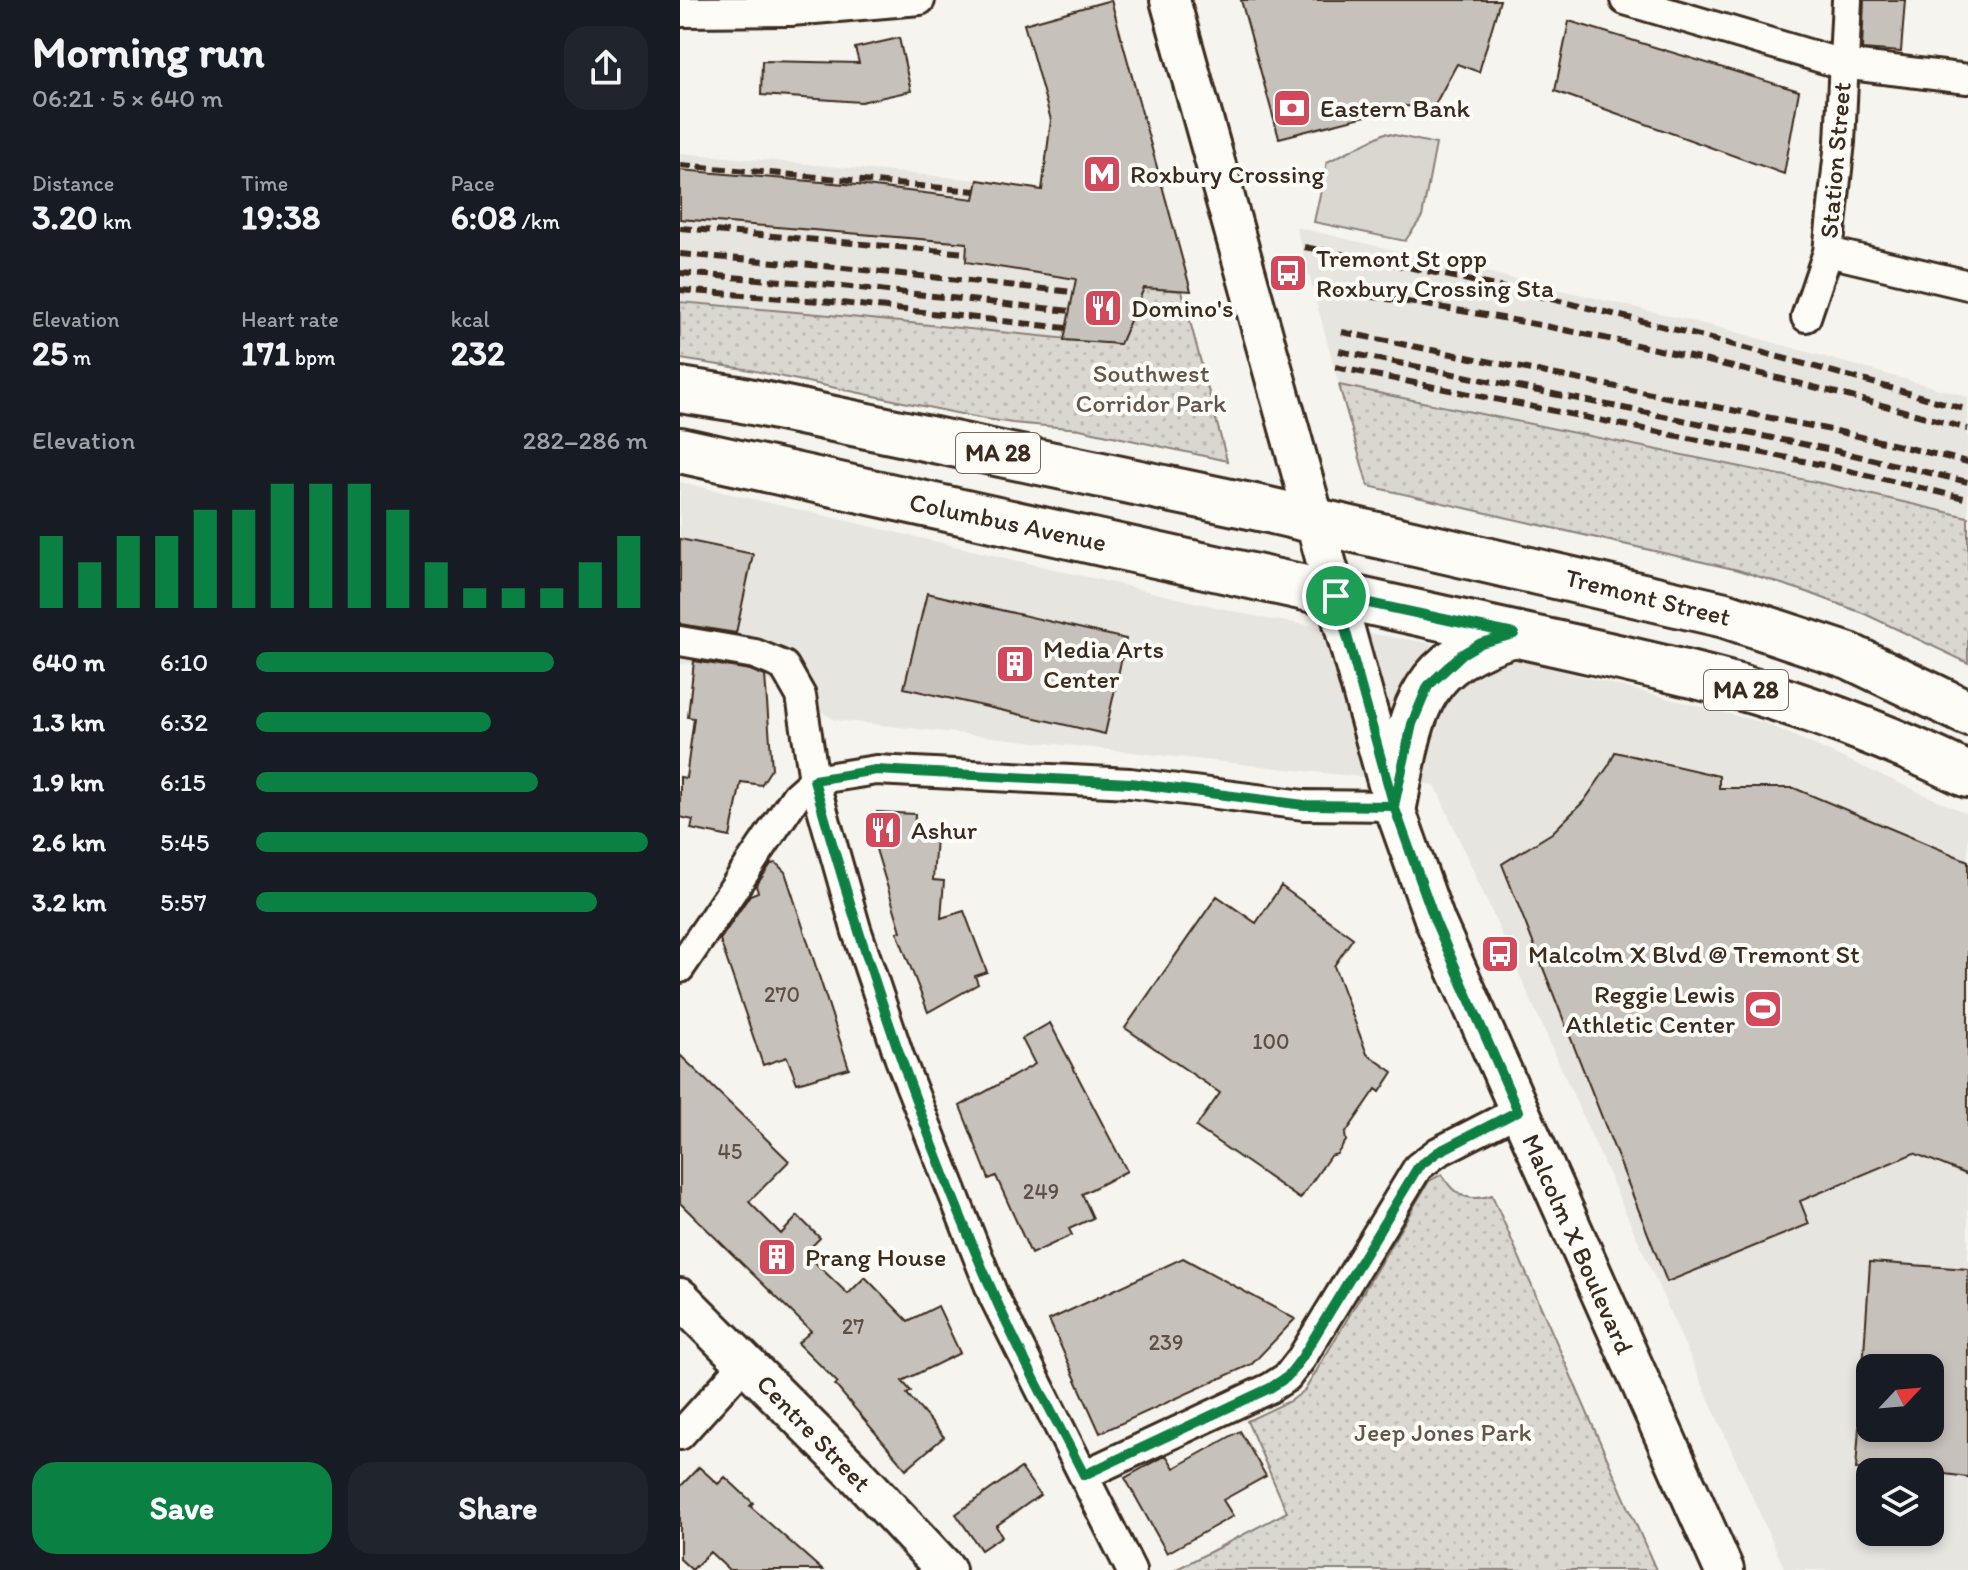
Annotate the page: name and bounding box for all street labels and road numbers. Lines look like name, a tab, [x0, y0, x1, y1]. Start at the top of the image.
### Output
street label: Station Street	[1812, 80, 1858, 240]
road number: MA 28	[956, 433, 1040, 473]
street label: Columbus Avenue	[907, 486, 1109, 558]
street label: Tremont Street	[1562, 561, 1734, 633]
road number: MA 28	[1704, 670, 1788, 710]
street label: Malcolm X Boulevard	[1515, 1129, 1641, 1360]
street label: Centre Street	[750, 1368, 878, 1499]

